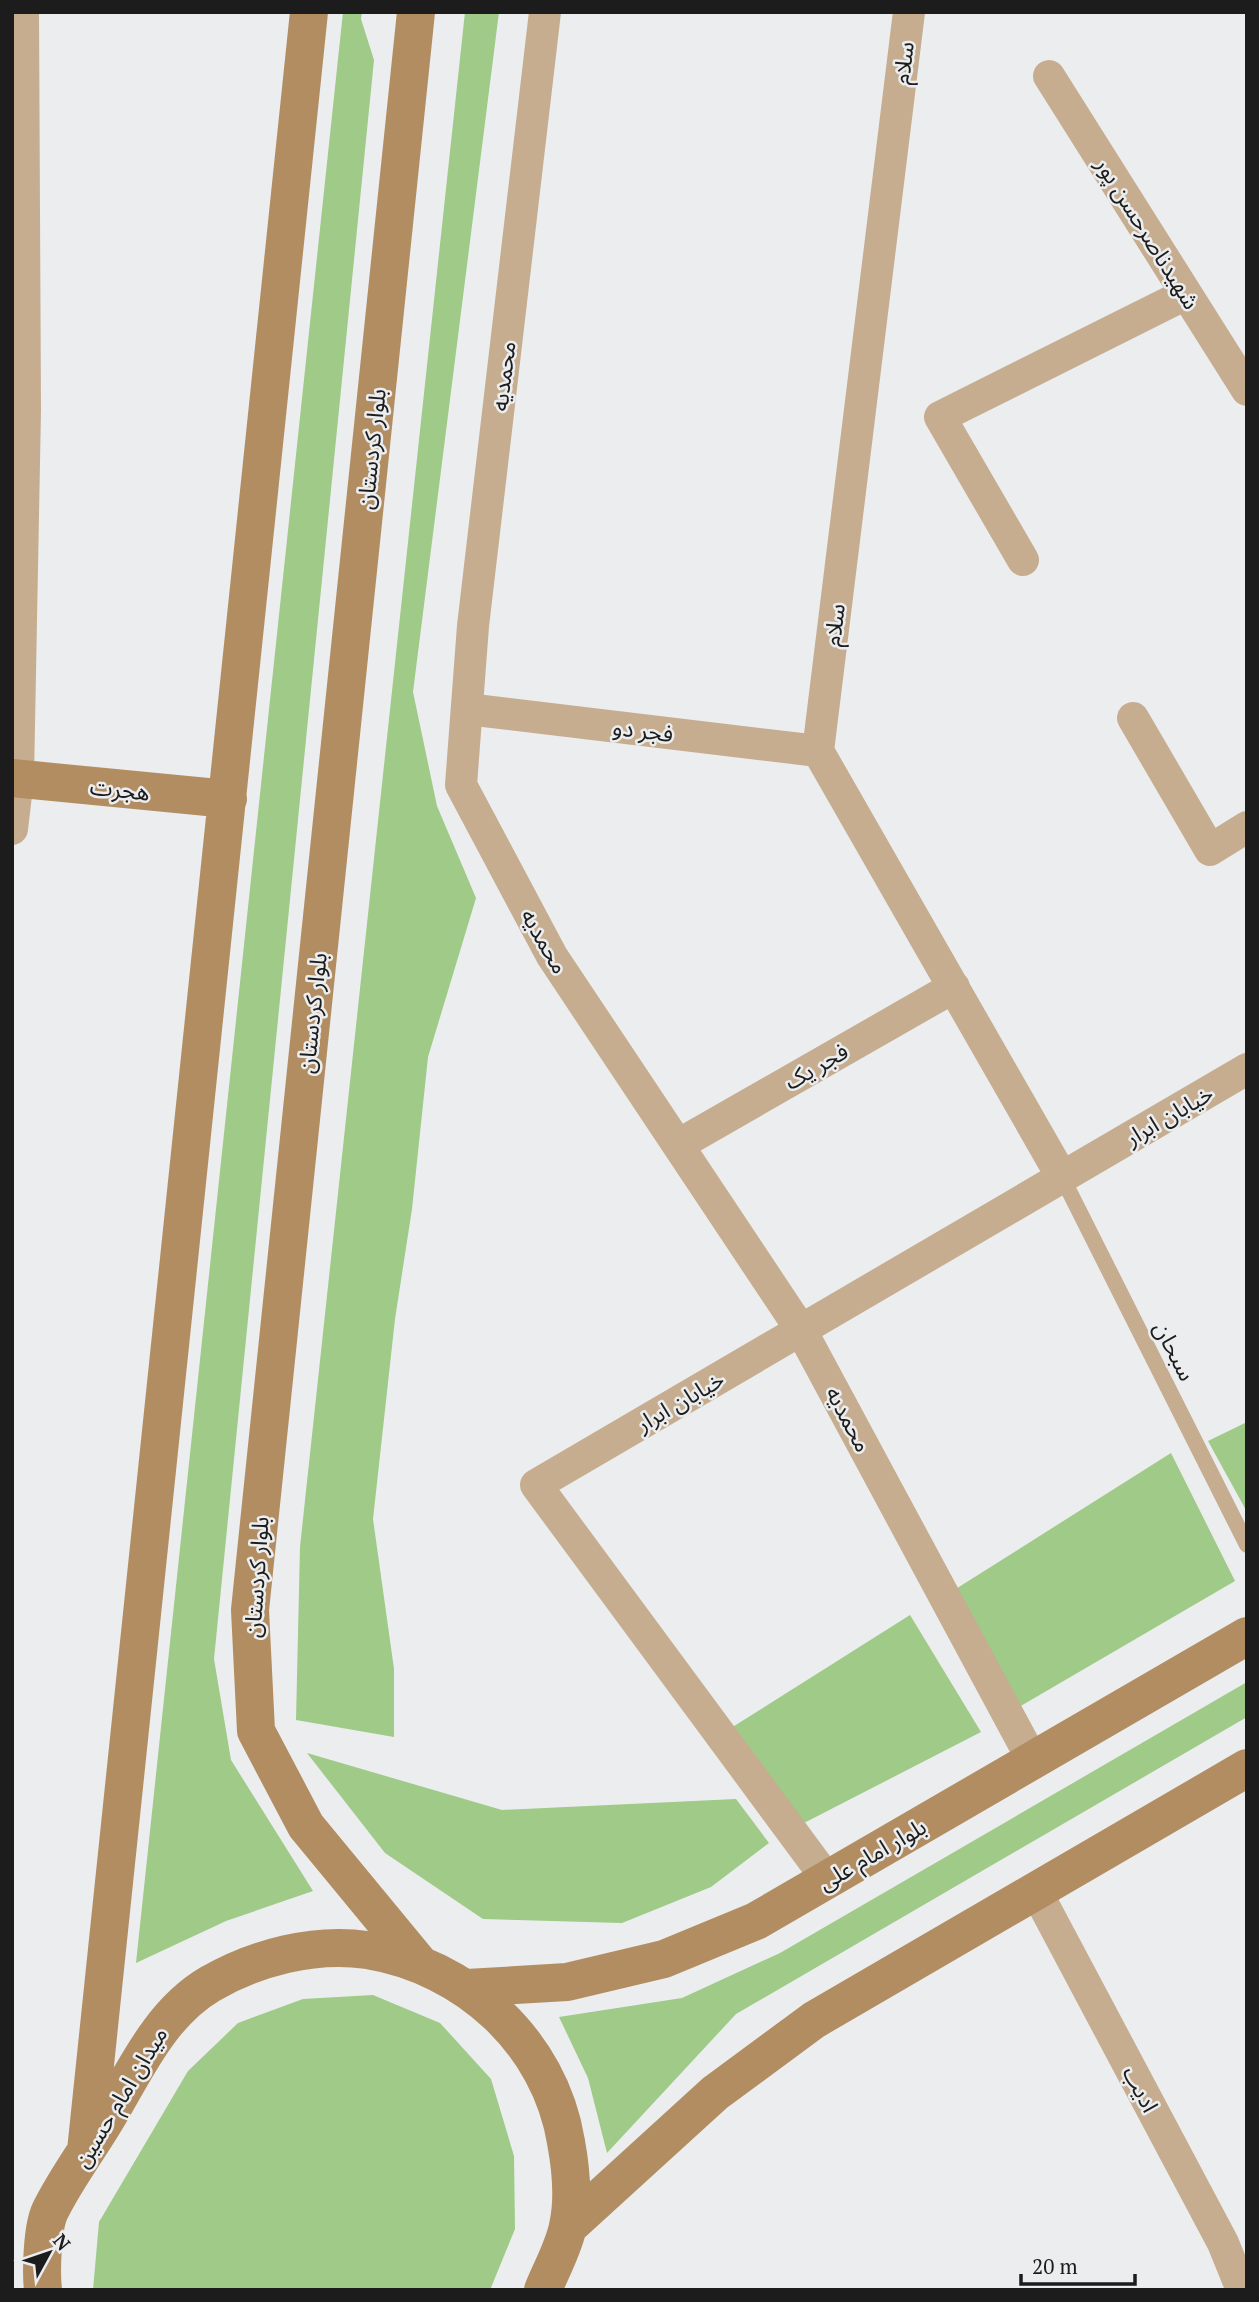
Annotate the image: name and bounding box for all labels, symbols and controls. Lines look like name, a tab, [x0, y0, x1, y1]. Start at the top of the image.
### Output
street label: سلام	[885, 40, 924, 87]
street label: شهیدناصرحسن پور	[1088, 150, 1207, 315]
street label: محمدیه	[483, 339, 523, 413]
street label: بلوار کردستان	[349, 387, 393, 511]
street label: سلام	[816, 602, 855, 649]
street label: فجر دو	[611, 711, 675, 749]
street label: هجرت	[89, 770, 151, 808]
street label: محمدیه	[514, 903, 576, 979]
street label: بلوار کردستان	[290, 951, 334, 1075]
street label: فجر یک	[778, 1035, 854, 1097]
street label: خیابان ابرار	[1118, 1077, 1219, 1153]
street label: سبحان	[1147, 1316, 1203, 1386]
street label: خیابان ابرار	[629, 1363, 730, 1439]
street label: محمدیه	[819, 1381, 879, 1457]
street label: بلوار کردستان	[236, 1515, 276, 1639]
street label: بلوار امام علی	[812, 1811, 933, 1900]
street label: میدان امام حسین	[66, 2021, 177, 2175]
street label: ادیب	[1116, 2060, 1166, 2118]
north arrow	[14, 2218, 84, 2288]
text: N	[48, 2228, 77, 2256]
scale bar	[1021, 2242, 1135, 2286]
text: 20 m	[1032, 2252, 1078, 2280]

